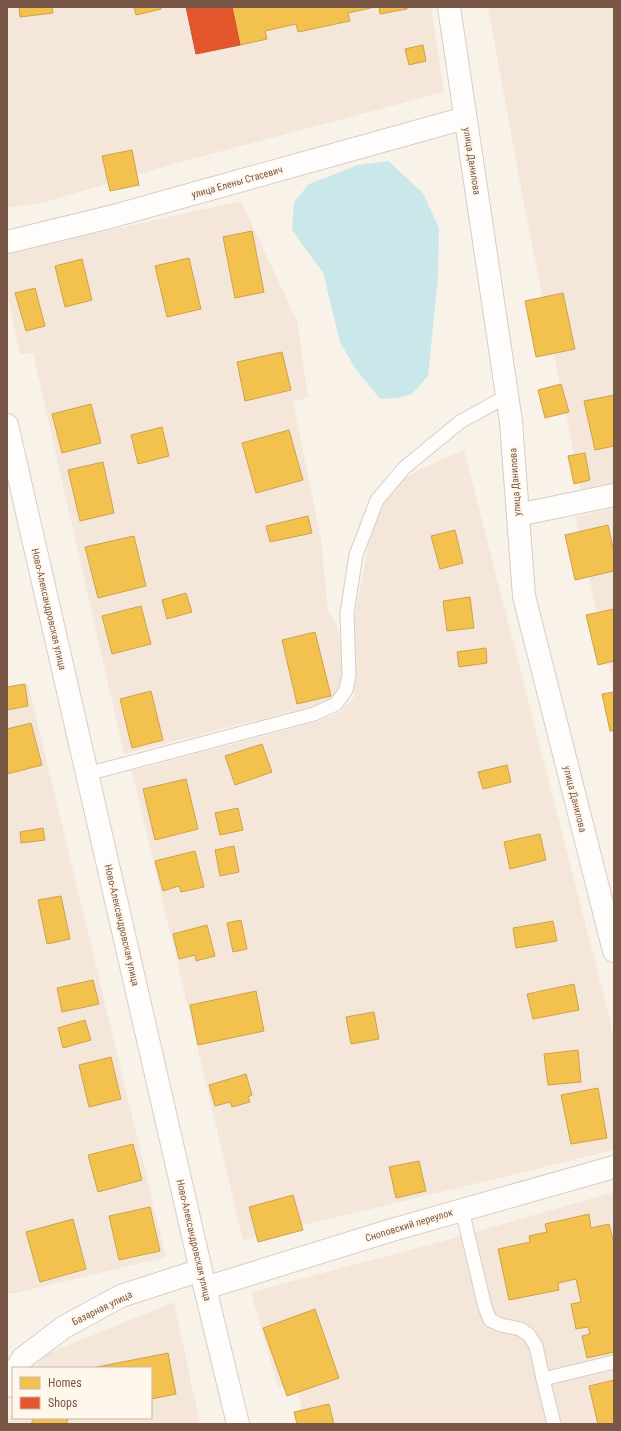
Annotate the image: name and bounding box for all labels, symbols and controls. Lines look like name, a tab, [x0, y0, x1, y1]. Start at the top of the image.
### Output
street label: улица Данилова	[461, 127, 483, 196]
street label: улица Елены Стасевич	[190, 164, 284, 200]
street label: улица Данилова	[507, 447, 523, 516]
street label: Ново-Александровская улица	[30, 547, 68, 671]
street label: улица Данилова	[561, 765, 589, 834]
street label: Ново-Александровская улица	[103, 863, 141, 987]
street label: Ново-Александровская улица	[175, 1178, 213, 1302]
street label: Сноповский переулок	[364, 1206, 454, 1244]
street label: Базарная улица	[70, 1289, 134, 1327]
legend	[12, 1367, 152, 1419]
text: Homes	[48, 1376, 82, 1390]
text: Shops	[48, 1396, 77, 1410]

